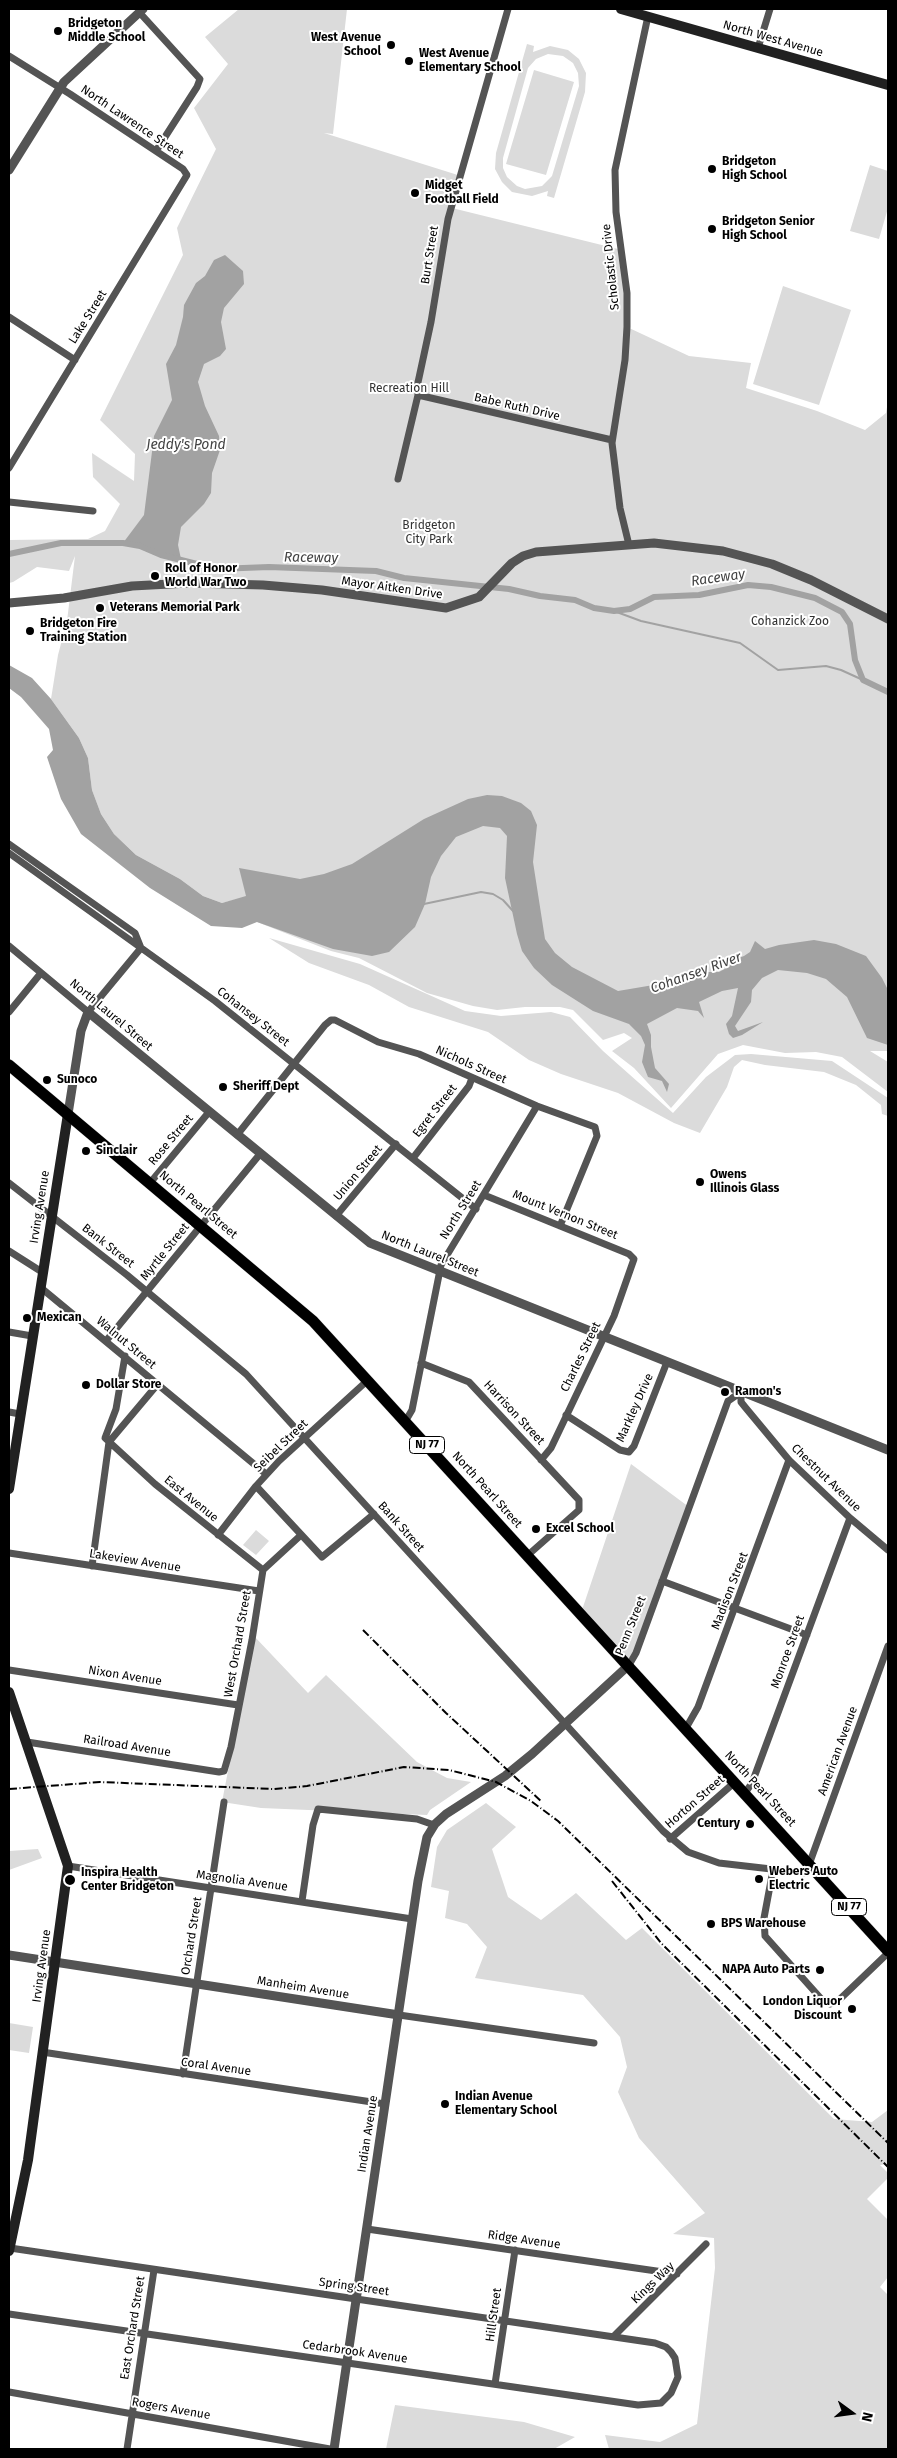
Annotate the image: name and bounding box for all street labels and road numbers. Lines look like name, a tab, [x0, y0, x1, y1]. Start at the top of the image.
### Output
street label: North West Avenue	[721, 18, 825, 60]
street label: North Lawrence Street	[78, 82, 186, 162]
street label: Scholastic Drive	[599, 223, 623, 311]
street label: Burt Street	[418, 225, 442, 285]
street label: Lake Street	[66, 287, 110, 347]
street label: Babe Ruth Drive	[473, 390, 561, 424]
street label: Mayor Aitken Drive	[341, 574, 443, 602]
street label: North Laurel Street	[67, 976, 155, 1054]
street label: Cohansey Street	[214, 984, 292, 1050]
street label: Nichols Street	[433, 1043, 509, 1087]
street label: Egret Street	[410, 1082, 460, 1140]
street label: Rose Street	[146, 1112, 196, 1168]
street label: Union Street	[331, 1142, 385, 1204]
street label: North Pearl Street	[156, 1168, 240, 1242]
street label: Irving Avenue	[27, 1169, 53, 1245]
street label: North Street	[437, 1178, 485, 1242]
street label: Mount Vernon Street	[510, 1187, 620, 1243]
street label: Myrtle Street	[137, 1220, 193, 1284]
street label: Bank Street	[79, 1221, 137, 1271]
street label: North Laurel Street	[379, 1228, 481, 1280]
street label: Walnut Street	[93, 1314, 159, 1372]
street label: Charles Street	[558, 1320, 604, 1394]
street label: Markley Drive	[613, 1371, 657, 1445]
street label: Harrison Street	[481, 1378, 547, 1448]
street label: Seibel Street	[251, 1417, 311, 1475]
road number: NJ 77	[410, 1436, 444, 1454]
street label: Chestnut Avenue	[788, 1441, 864, 1515]
street label: North Pearl Street	[449, 1449, 525, 1531]
street label: East Avenue	[161, 1473, 221, 1525]
street label: Bank Street	[375, 1499, 427, 1555]
street label: Lakeview Avenue	[88, 1547, 182, 1575]
street label: Madison Street	[709, 1550, 751, 1632]
street label: West Orchard Street	[221, 1589, 255, 1699]
street label: Penn Street	[613, 1594, 649, 1658]
street label: Monroe Street	[768, 1613, 808, 1691]
street label: Nixon Avenue	[87, 1663, 163, 1689]
street label: American Avenue	[815, 1704, 861, 1798]
street label: Railroad Avenue	[82, 1732, 172, 1760]
street label: North Pearl Street	[721, 1748, 799, 1830]
street label: Horton Street	[662, 1772, 728, 1832]
street label: Magnolia Avenue	[195, 1867, 289, 1895]
street label: Orchard Street	[179, 1896, 205, 1976]
road number: NJ 77	[832, 1898, 866, 1915]
street label: Irving Avenue	[30, 1928, 54, 2004]
street label: Manheim Avenue	[256, 1974, 350, 2002]
street label: Coral Avenue	[180, 2055, 252, 2079]
street label: Indian Avenue	[355, 2095, 381, 2173]
street label: Ridge Avenue	[487, 2228, 561, 2252]
street label: Kings Way	[628, 2259, 678, 2307]
street label: East Orchard Street	[118, 2275, 148, 2381]
street label: Spring Street	[318, 2275, 390, 2299]
street label: Hill Street	[483, 2287, 505, 2343]
street label: Cedarbrook Avenue	[302, 2337, 408, 2367]
street label: Rogers Avenue	[130, 2395, 212, 2423]

